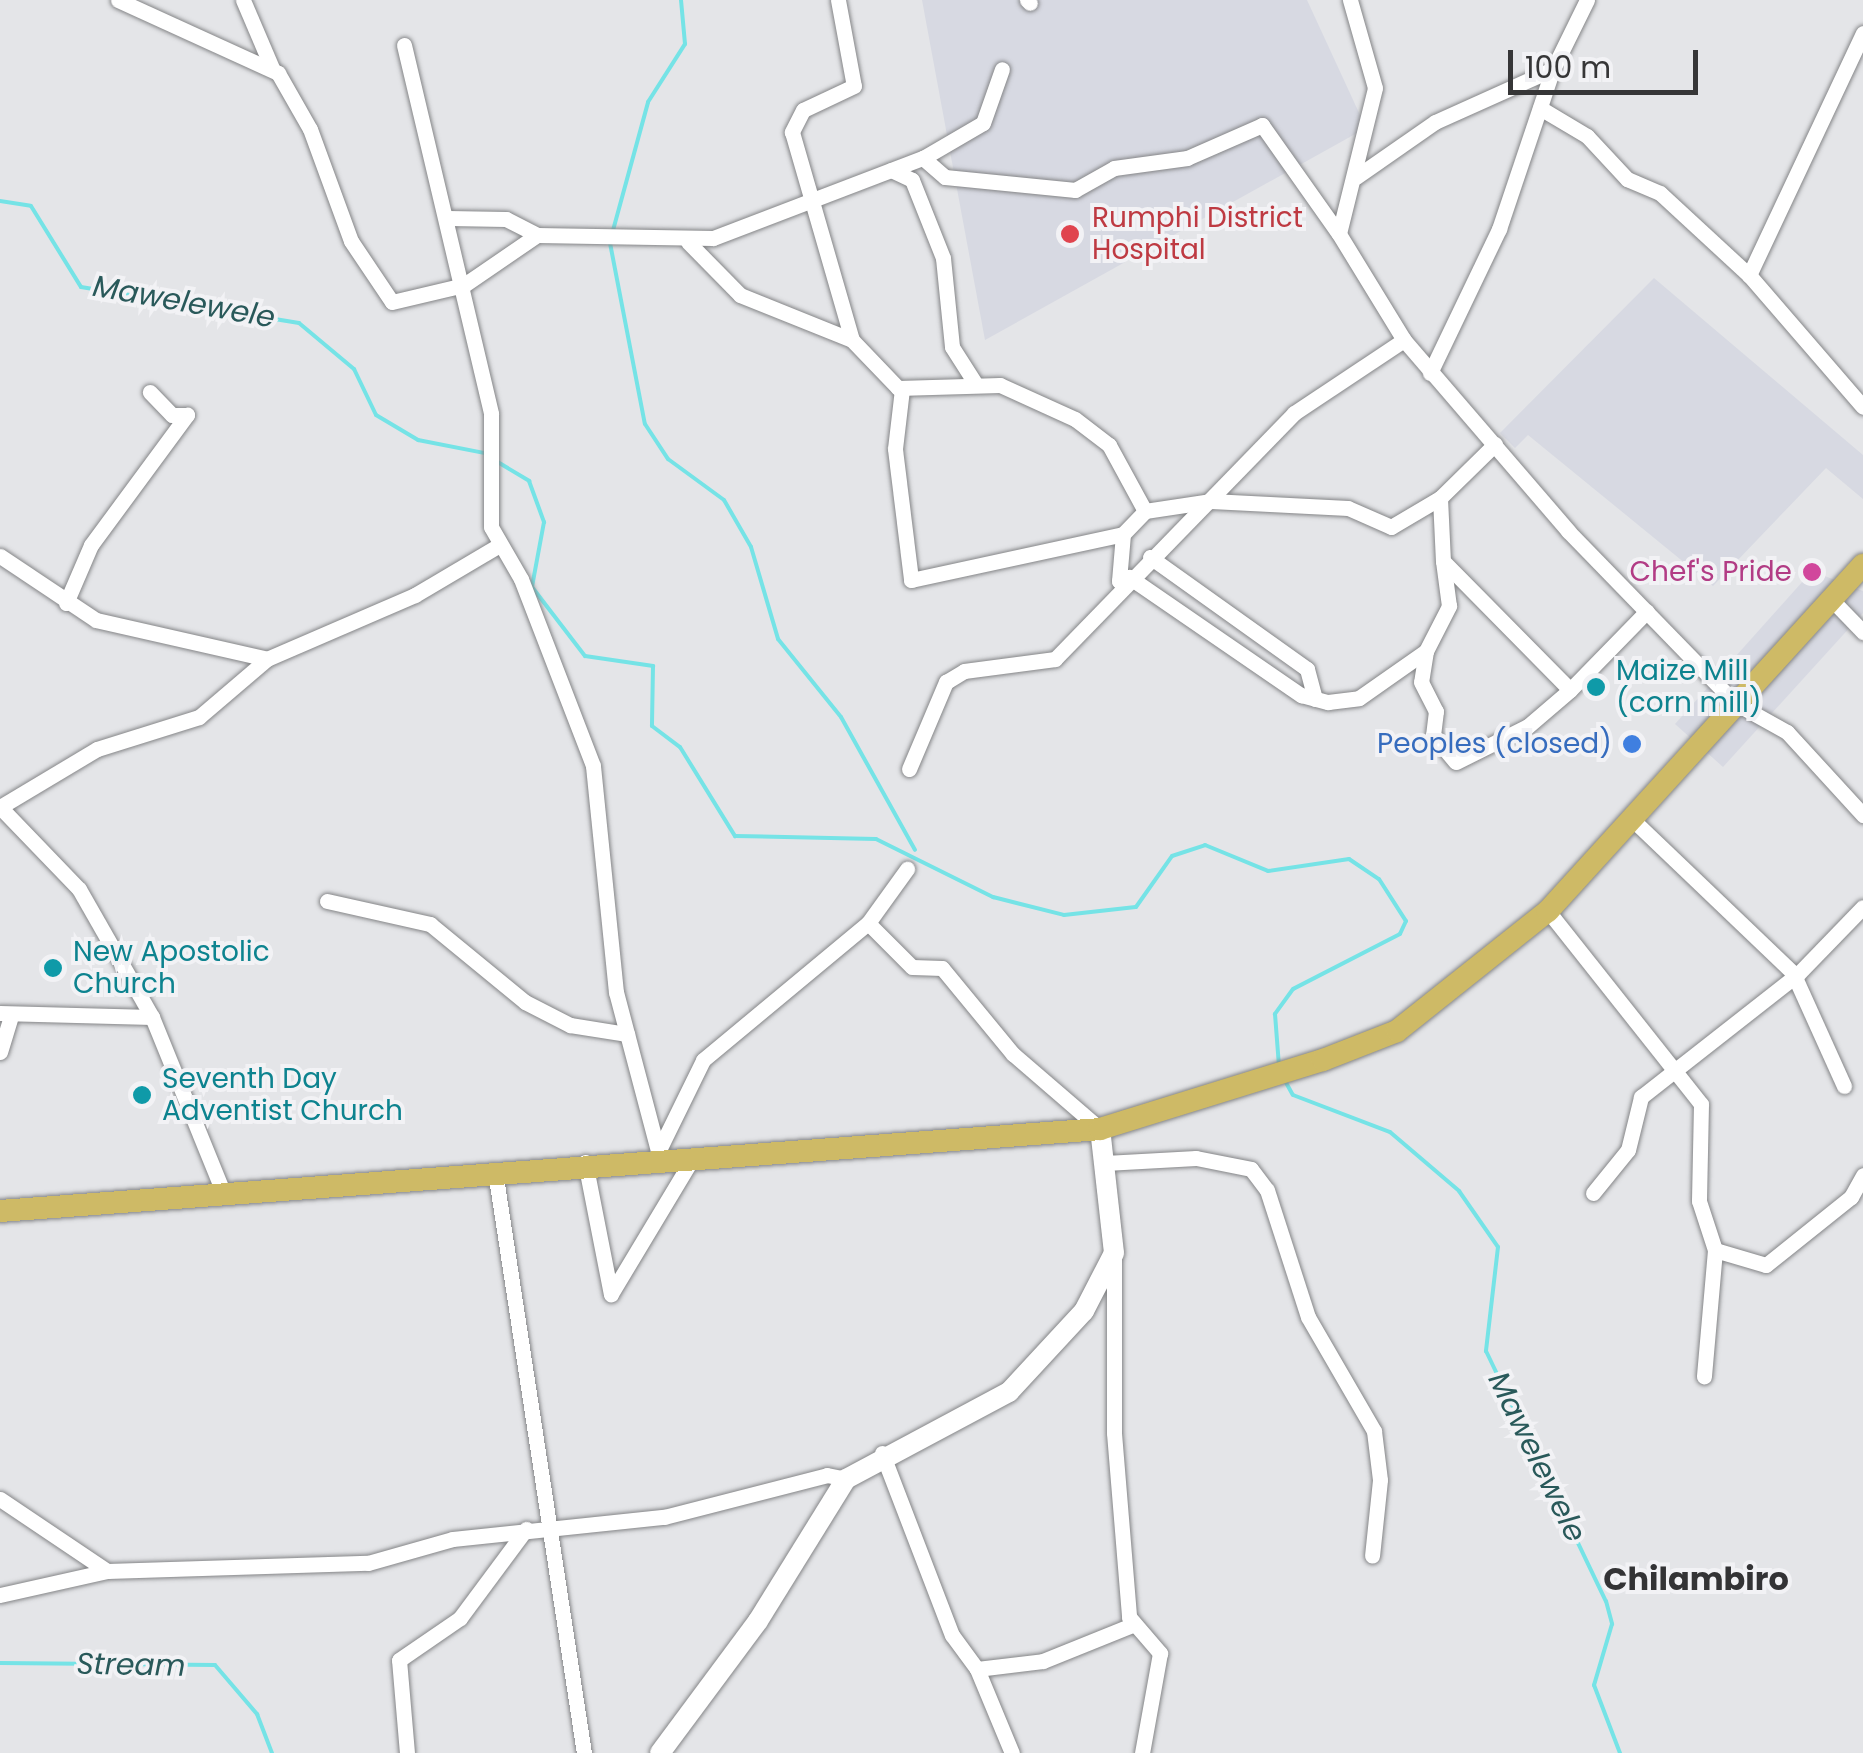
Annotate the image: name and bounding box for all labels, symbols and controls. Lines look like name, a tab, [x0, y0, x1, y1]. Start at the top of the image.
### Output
scale bar	[1513, 30, 1703, 92]
text: 100 m	[1525, 46, 1611, 89]
place label: Rumphi District Hospital	[1092, 201, 1303, 267]
marker: Rumphi District Hospital	[1057, 221, 1083, 247]
water label: Mawelewele	[90, 268, 278, 336]
place label: Chef's Pride	[1630, 555, 1792, 589]
marker: Chef's Pride	[1801, 561, 1823, 583]
place label: Maize Mill (corn mill)	[1616, 654, 1762, 720]
marker: Maize Mill (corn mill)	[1585, 676, 1607, 698]
place label: Peoples (closed)	[1377, 727, 1612, 761]
marker: Peoples (closed)	[1621, 733, 1643, 755]
place label: New Apostolic Church	[73, 935, 270, 1001]
marker: New Apostolic Church	[42, 957, 64, 979]
place label: Seventh Day Adventist Church	[162, 1062, 403, 1128]
marker: Seventh Day Adventist Church	[131, 1084, 153, 1106]
water label: Mawelewele	[1480, 1366, 1594, 1548]
district label: Chilambiro	[1603, 1560, 1789, 1598]
water label: Stream	[76, 1646, 186, 1684]

